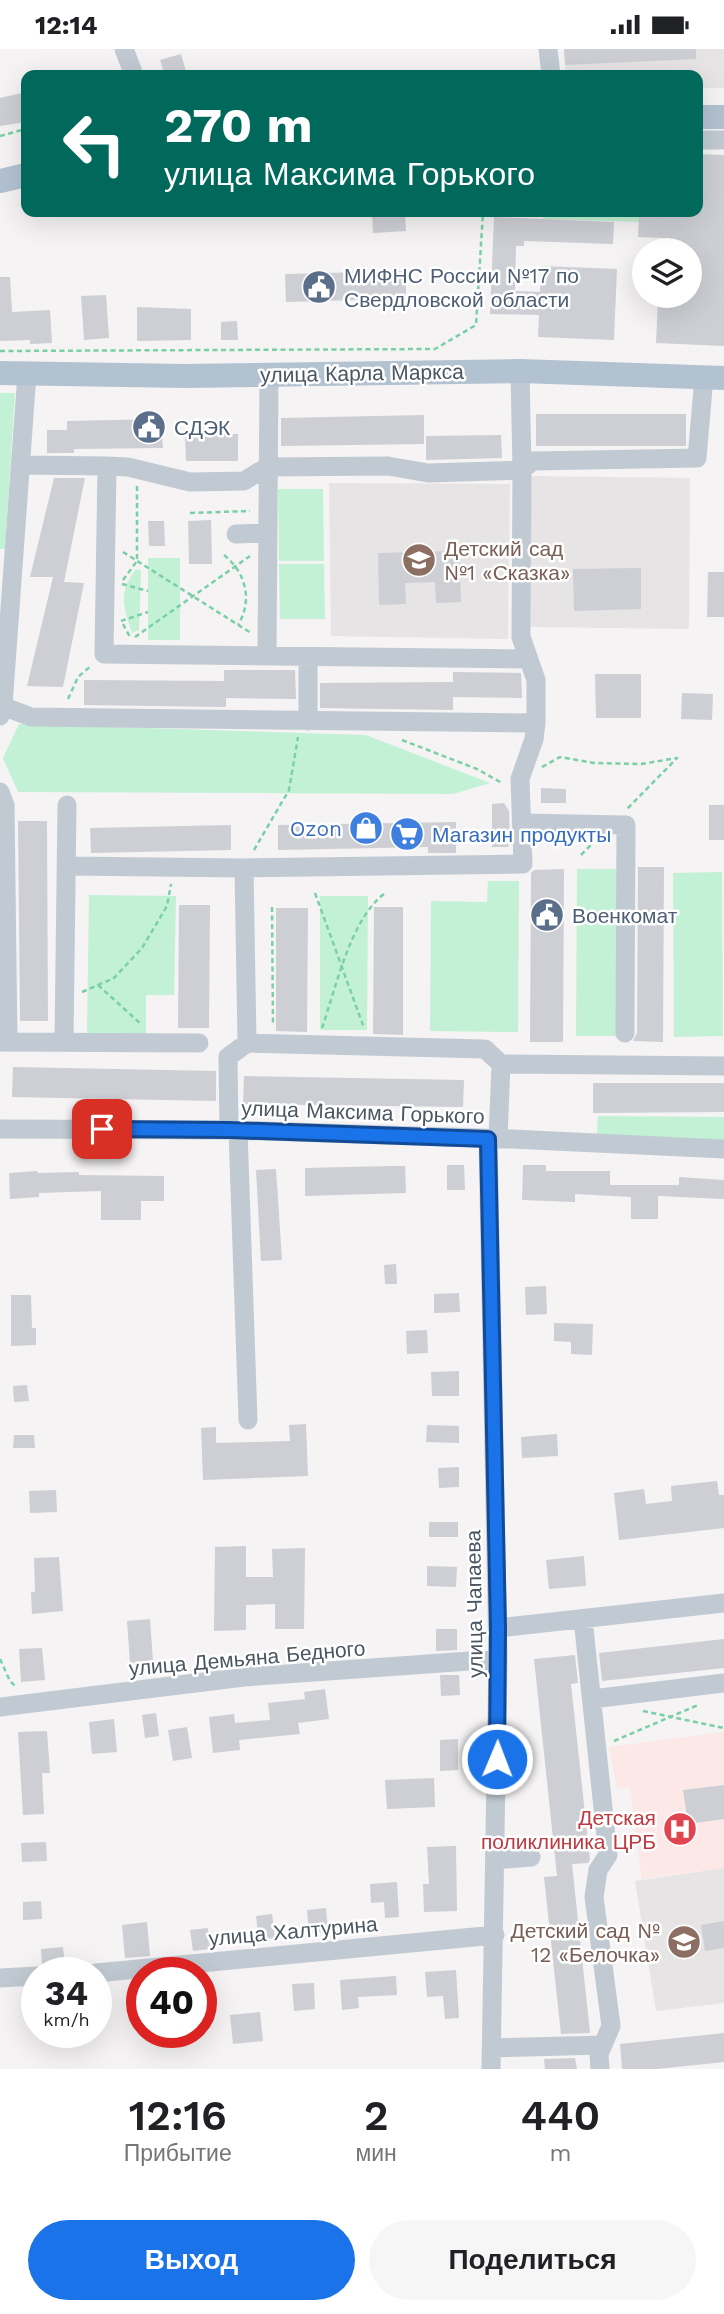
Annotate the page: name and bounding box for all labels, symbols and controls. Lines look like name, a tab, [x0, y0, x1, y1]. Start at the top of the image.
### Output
text: 12:14	[35, 10, 98, 40]
text: 270 m	[164, 96, 313, 154]
icon: left	[49, 98, 140, 189]
text: улица Максима Горького	[164, 155, 535, 193]
map controls	[632, 238, 702, 308]
button: layers	[632, 238, 702, 308]
place label: МИФНС России №17 по Свердловской области	[344, 263, 579, 312]
public building icon: МИФНС России №17 по Свердловской области	[300, 268, 338, 306]
street label: улица Карла Маркса	[260, 359, 464, 387]
public building icon: СДЭК	[130, 408, 168, 446]
place label: СДЭК	[174, 415, 231, 440]
place label: Детский сад №1 «Сказка»	[444, 536, 570, 585]
school or university icon: Детский сад №1 «Сказка»	[400, 541, 438, 579]
shop icon: Ozon	[347, 809, 385, 847]
supermarket icon: Магазин продукты	[388, 815, 426, 853]
place label: Ozon	[290, 816, 342, 841]
place label: Магазин продукты	[432, 822, 611, 847]
public building icon: Военкомат	[528, 896, 566, 934]
place label: Военкомат	[572, 903, 678, 928]
street label: улица Максима Горького	[241, 1095, 485, 1129]
pin	[72, 1099, 132, 1159]
icon: arrive	[83, 1110, 121, 1148]
street label: улица Чапаева	[460, 1530, 488, 1678]
street label: улица Демьяна Бедного	[128, 1635, 366, 1681]
position arrow	[460, 1722, 534, 1796]
place label: Детская поликлиника ЦРБ	[481, 1805, 656, 1854]
hospital icon: Детская поликлиника ЦРБ	[661, 1810, 699, 1848]
street label: улица Халтурина	[207, 1911, 379, 1951]
place label: Детский сад № 12 «Белочка»	[511, 1918, 660, 1967]
school or university icon: Детский сад № 12 «Белочка»	[665, 1923, 703, 1961]
speed limit sign: 40	[126, 1957, 217, 2048]
text: 34	[45, 1972, 88, 2014]
text: km/h	[43, 2009, 90, 2030]
text: 12:16	[129, 2091, 227, 2140]
text: 2	[364, 2091, 388, 2140]
text: 440	[520, 2091, 600, 2140]
text: Прибытие	[124, 2140, 232, 2167]
text: мин	[355, 2140, 397, 2167]
text: m	[549, 2140, 571, 2167]
button: Выход	[28, 2220, 355, 2300]
button: Поделиться	[369, 2220, 696, 2300]

